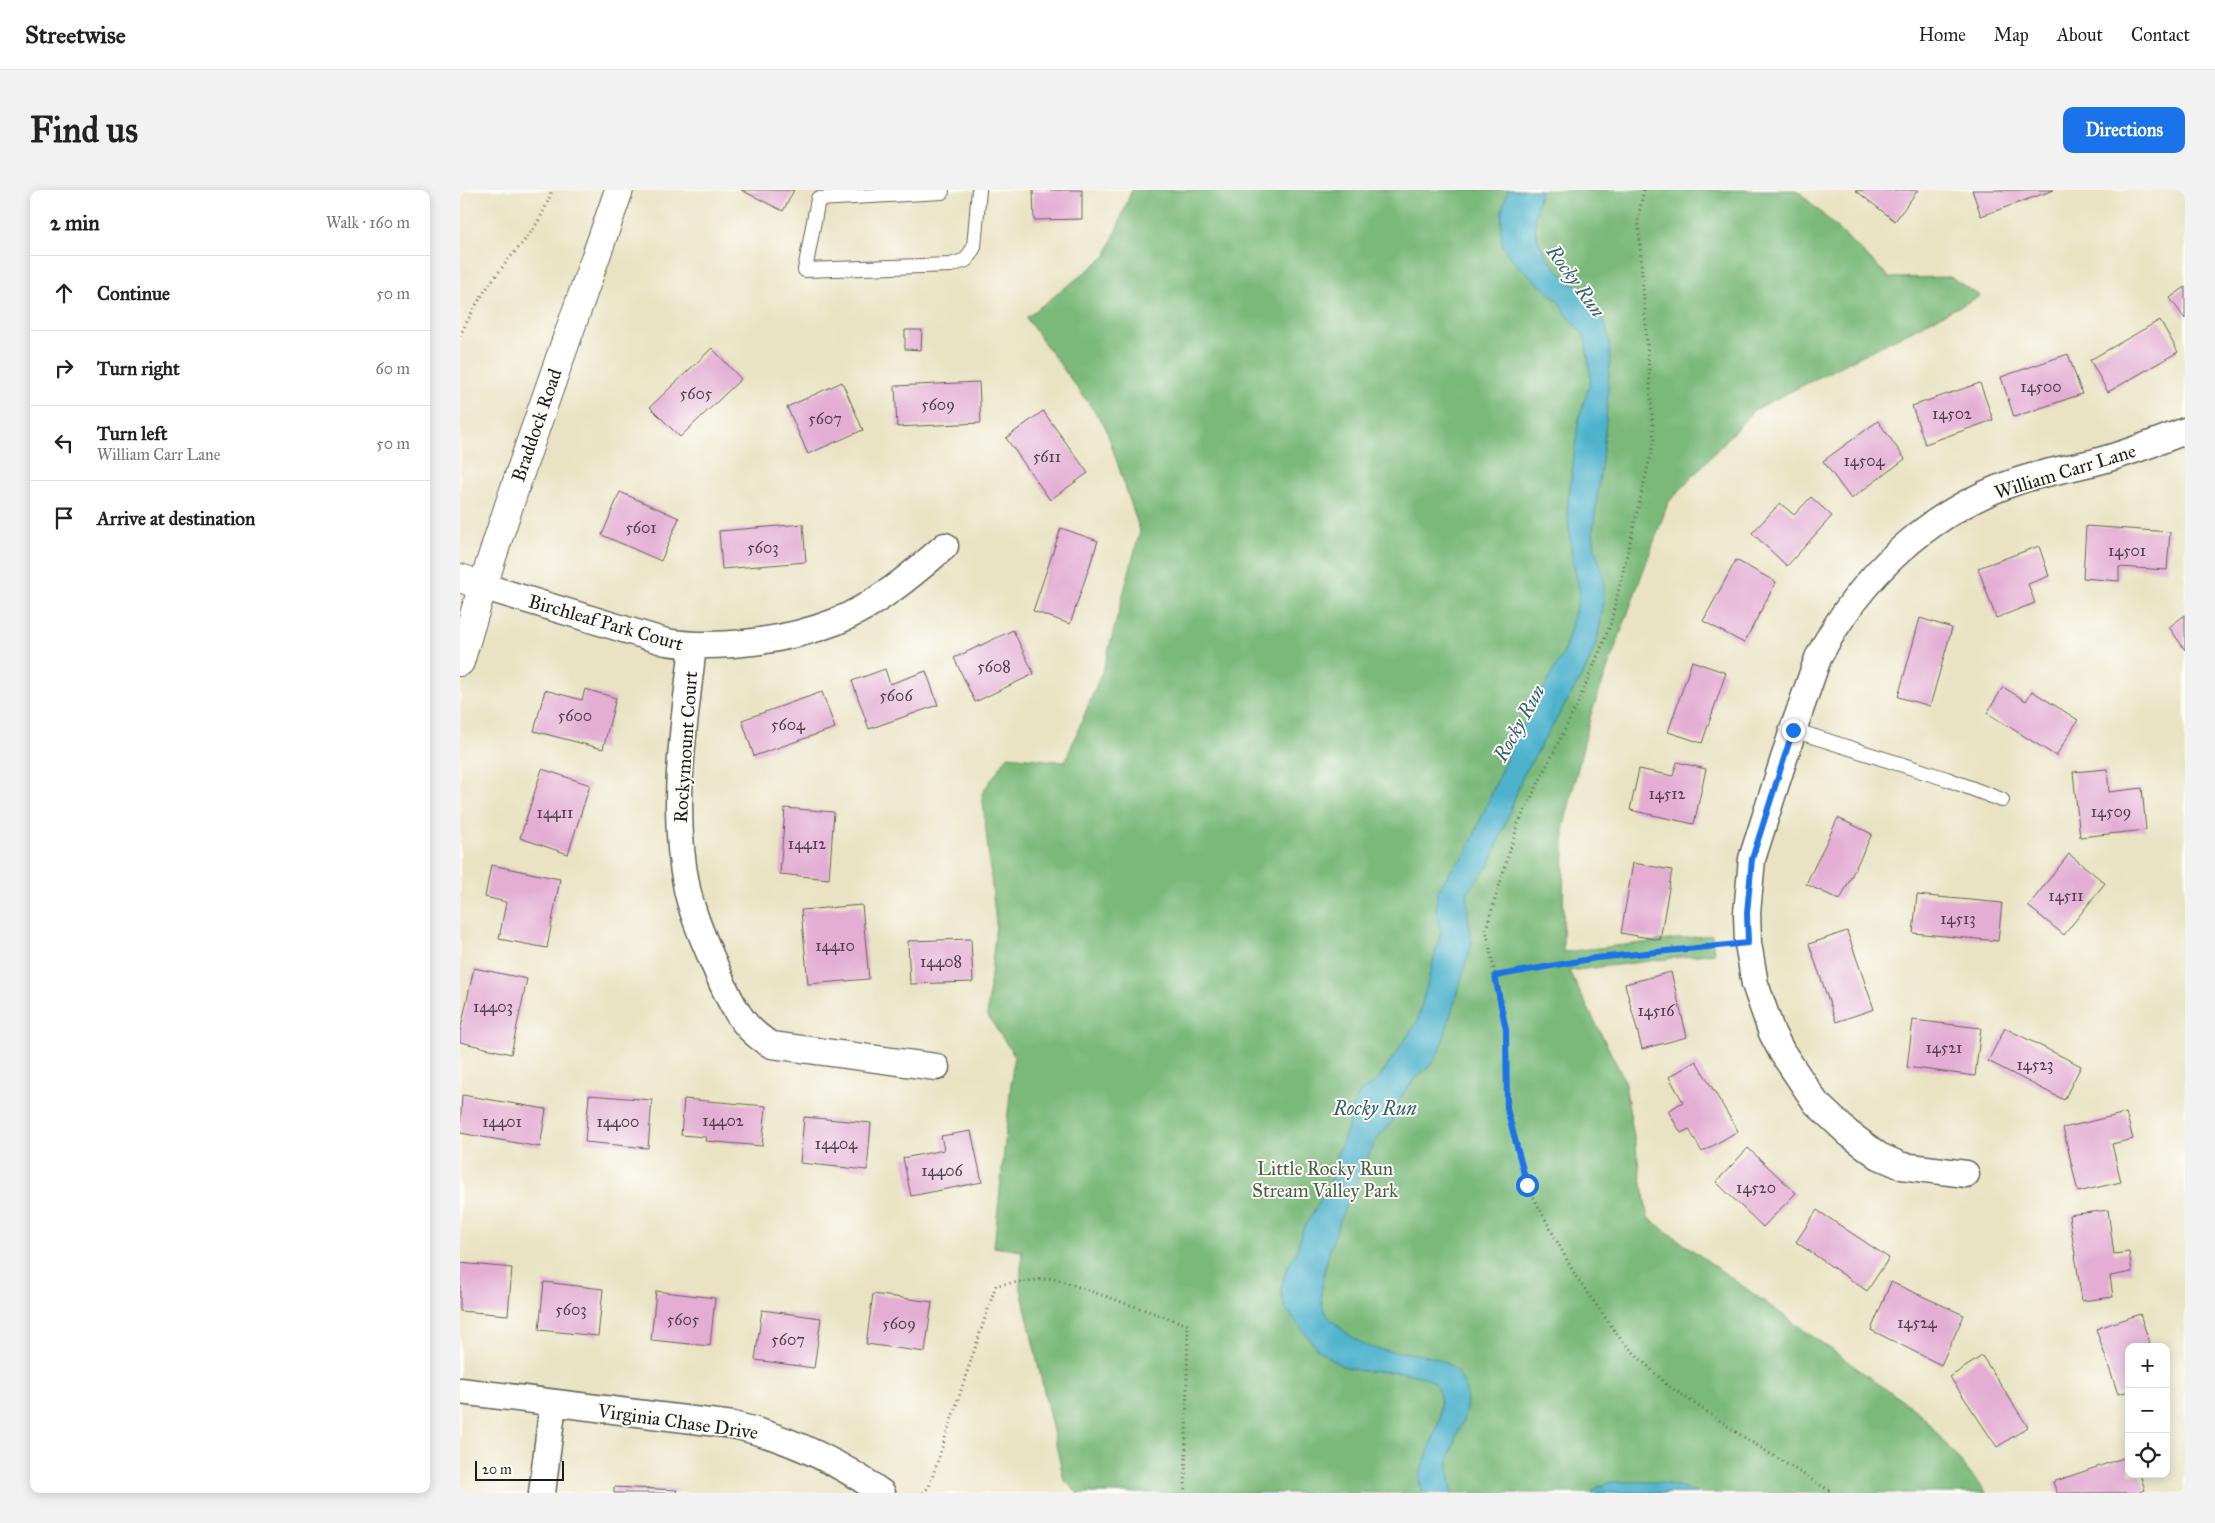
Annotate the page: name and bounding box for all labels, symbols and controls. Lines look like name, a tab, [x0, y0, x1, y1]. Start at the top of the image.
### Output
text: Streetwise	[25, 20, 126, 50]
text: Home	[1919, 24, 1966, 46]
text: Map	[1994, 24, 2029, 46]
text: About	[2057, 24, 2103, 46]
text: Contact	[2131, 24, 2190, 46]
button: Directions	[2063, 107, 2185, 153]
text: Find us	[30, 109, 138, 152]
text: 2 min	[50, 210, 100, 236]
text: Walk · 160 m	[326, 213, 410, 232]
water label: Rocky Run	[1541, 239, 1611, 322]
icon: ahead	[50, 279, 78, 307]
text: Continue	[97, 282, 170, 305]
text: 50 m	[376, 284, 410, 303]
icon: right	[50, 354, 78, 382]
text: Turn right	[97, 357, 180, 380]
text: 60 m	[376, 359, 410, 378]
street label: Braddock Road	[506, 365, 567, 485]
house number: 14500	[2020, 377, 2062, 396]
house number: 5605	[680, 384, 713, 403]
house number: 5609	[921, 395, 955, 414]
house number: 14502	[1932, 404, 1972, 423]
house number: 5607	[808, 409, 842, 428]
text: Turn left	[97, 422, 167, 445]
icon: left	[50, 429, 78, 457]
text: 50 m	[376, 434, 410, 453]
street label: William Carr Lane	[1992, 439, 2139, 504]
text: William Carr Lane	[97, 445, 220, 464]
house number: 5611	[1033, 447, 1061, 466]
house number: 14504	[1844, 451, 1886, 470]
icon: arrive	[50, 504, 78, 532]
text: Arrive at destination	[97, 507, 255, 530]
house number: 5601	[625, 518, 657, 537]
house number: 5603	[747, 538, 779, 557]
house number: 14501	[2108, 541, 2146, 560]
street label: Birchleaf Park Court	[526, 589, 686, 656]
house number: 5608	[977, 657, 1011, 676]
street label: Rockymount Court	[669, 670, 702, 824]
water label: Rocky Run	[1488, 680, 1550, 766]
house number: 5606	[879, 686, 913, 705]
house number: 5600	[558, 706, 592, 725]
house number: 5604	[771, 715, 806, 734]
route end	[1782, 719, 1805, 742]
house number: 14512	[1649, 784, 1686, 803]
house number: 14509	[2091, 802, 2131, 821]
house number: 14411	[537, 803, 573, 822]
house number: 14412	[788, 834, 826, 853]
house number: 14511	[2048, 886, 2084, 905]
house number: 14513	[1940, 909, 1976, 928]
house number: 14410	[815, 936, 855, 955]
house number: 14408	[920, 952, 962, 971]
house number: 14403	[473, 997, 513, 1016]
house number: 14516	[1637, 1001, 1675, 1020]
house number: 14521	[1926, 1038, 1962, 1057]
house number: 14523	[2017, 1055, 2053, 1074]
water label: Rocky Run	[1332, 1096, 1417, 1120]
house number: 14402	[702, 1111, 744, 1130]
house number: 14401	[482, 1112, 522, 1131]
house number: 14400	[597, 1112, 639, 1131]
house number: 14404	[815, 1134, 858, 1153]
park label: Little Rocky Run Stream Valley Park	[1252, 1157, 1398, 1202]
house number: 14406	[921, 1161, 964, 1180]
route start	[1516, 1174, 1539, 1197]
house number: 14520	[1736, 1178, 1776, 1197]
house number: 5603	[555, 1300, 587, 1319]
house number: 5605	[667, 1310, 700, 1329]
house number: 14524	[1897, 1313, 1938, 1332]
house number: 5609	[882, 1314, 916, 1333]
house number: 5607	[771, 1330, 805, 1349]
map controls	[2125, 1343, 2170, 1478]
button: +	[2125, 1343, 2170, 1388]
button: −	[2125, 1388, 2170, 1433]
street label: Virginia Chase Drive	[595, 1399, 760, 1445]
button: locate	[2125, 1433, 2170, 1478]
scale bar	[475, 1458, 564, 1481]
text: 20 m	[482, 1461, 512, 1478]

